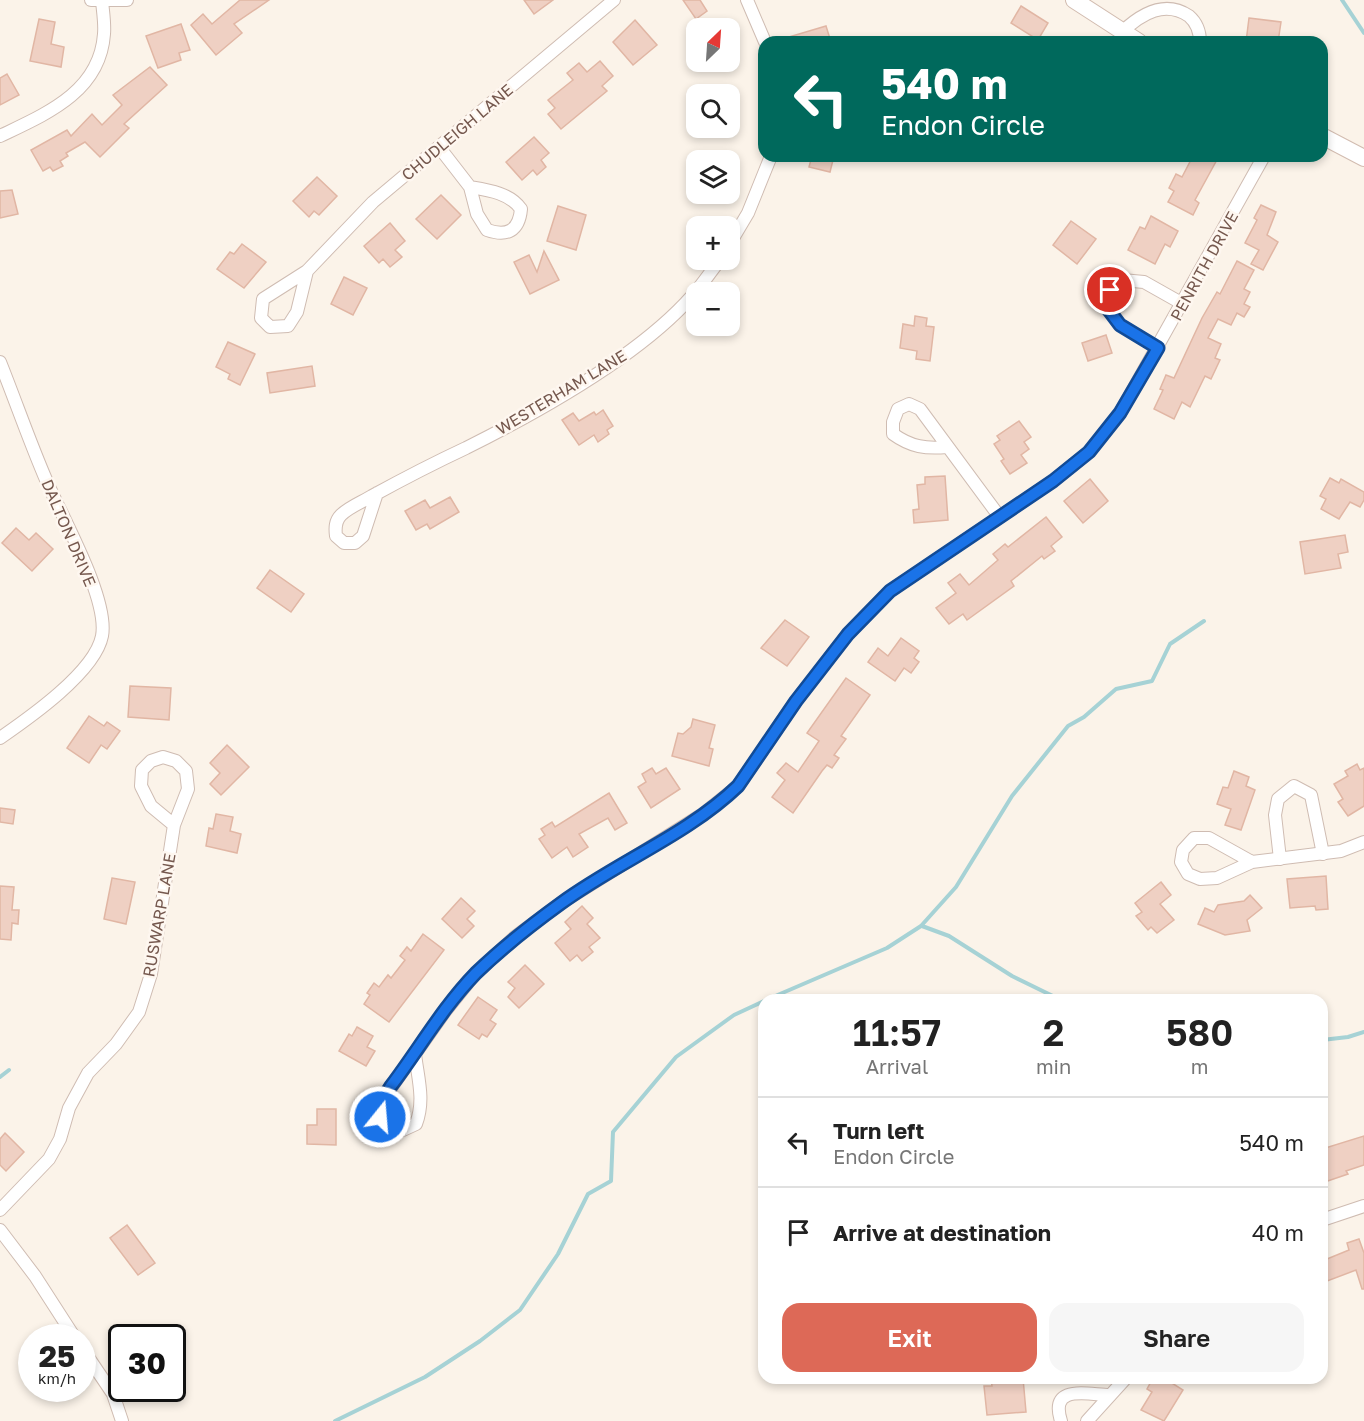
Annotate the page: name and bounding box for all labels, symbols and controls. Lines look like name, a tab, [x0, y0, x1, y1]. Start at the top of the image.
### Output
north arrow	[686, 18, 740, 72]
map controls	[686, 18, 740, 336]
text: 540 m	[881, 58, 1007, 108]
icon: left	[782, 60, 860, 138]
street label: CHUDLEIGH LANE	[397, 80, 517, 184]
button: search	[686, 84, 740, 138]
text: Endon Circle	[881, 109, 1045, 141]
button: layers	[686, 150, 740, 204]
street label: PENRITH DRIVE	[1166, 208, 1242, 324]
button: +	[686, 216, 740, 270]
pin	[1084, 264, 1135, 315]
icon: arrive	[1093, 273, 1126, 306]
button: −	[686, 282, 740, 336]
street label: WESTERHAM LANE	[492, 345, 630, 439]
street label: DALTON DRIVE	[37, 476, 101, 590]
street label: RUSWARP LANE	[138, 852, 180, 978]
text: 11:57	[853, 1011, 941, 1054]
text: 2	[1043, 1011, 1064, 1054]
text: 580	[1166, 1011, 1233, 1054]
text: Arrival	[866, 1054, 928, 1078]
text: min	[1036, 1054, 1071, 1078]
text: m	[1191, 1054, 1208, 1078]
position arrow	[348, 1085, 412, 1149]
text: Turn left	[833, 1117, 924, 1144]
icon: left	[782, 1126, 815, 1159]
text: 540 m	[1239, 1129, 1304, 1156]
text: Endon Circle	[833, 1144, 954, 1168]
icon: arrive	[782, 1216, 815, 1249]
text: Arrive at destination	[833, 1219, 1051, 1246]
text: 40 m	[1252, 1219, 1304, 1246]
button: Exit	[782, 1303, 1037, 1372]
button: Share	[1049, 1303, 1304, 1372]
speed limit sign: 30	[108, 1324, 186, 1402]
text: 25	[39, 1338, 75, 1374]
text: km/h	[38, 1369, 76, 1387]

